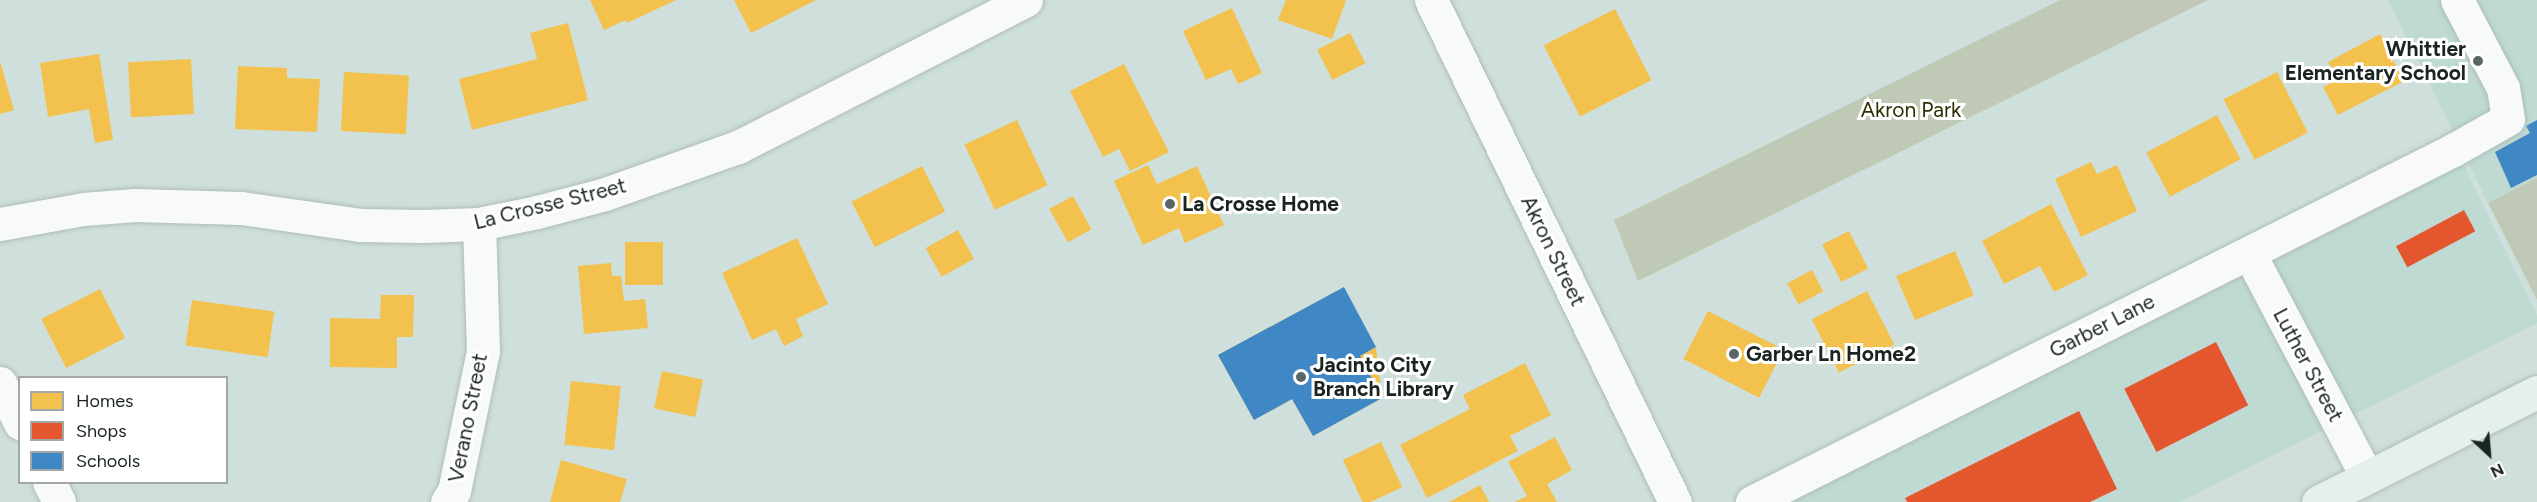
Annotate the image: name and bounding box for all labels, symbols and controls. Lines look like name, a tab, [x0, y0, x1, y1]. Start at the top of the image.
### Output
place label: Whittier Elementary School	[2285, 36, 2466, 86]
marker: Whittier Elementary School	[2471, 54, 2485, 68]
park label: Akron Park	[1861, 97, 1961, 123]
street label: La Crosse Street	[471, 173, 629, 235]
place label: La Crosse Home	[1182, 191, 1339, 217]
street label: Akron Street	[1516, 192, 1590, 310]
marker: La Crosse Home	[1163, 197, 1177, 211]
street label: Garber Lane	[2045, 289, 2159, 363]
street label: Luther Street	[2268, 304, 2348, 426]
place label: Garber Ln Home2	[1746, 341, 1916, 367]
marker: Garber Ln Home2	[1727, 347, 1741, 361]
street label: Verano Street	[443, 351, 493, 485]
place label: Jacinto City Branch Library	[1313, 352, 1454, 402]
marker: Jacinto City Branch Library	[1294, 370, 1308, 384]
legend	[18, 376, 228, 484]
text: Homes	[76, 390, 134, 412]
text: Shops	[76, 420, 127, 442]
north arrow	[2459, 424, 2519, 484]
text: Schools	[76, 450, 140, 472]
text: N	[2487, 459, 2507, 482]

